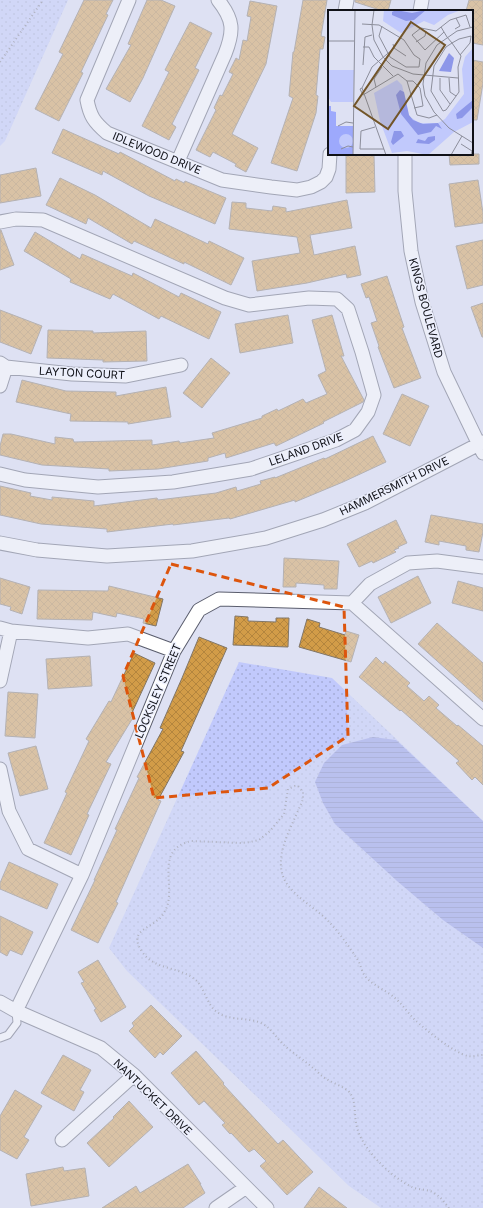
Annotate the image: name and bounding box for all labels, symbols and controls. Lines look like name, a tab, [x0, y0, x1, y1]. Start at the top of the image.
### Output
inset map	[328, 10, 473, 155]
street label: IDLEWOOD DRIVE	[111, 129, 203, 177]
street label: KINGS BOULEVARD	[406, 256, 446, 360]
street label: LAYTON COURT	[39, 364, 125, 382]
street label: LELAND DRIVE	[267, 429, 345, 469]
street label: HAMMERSMITH DRIVE	[337, 453, 451, 519]
street label: LOCKSLEY STREET	[132, 641, 184, 741]
street label: NANTUCKET DRIVE	[111, 1056, 195, 1138]

